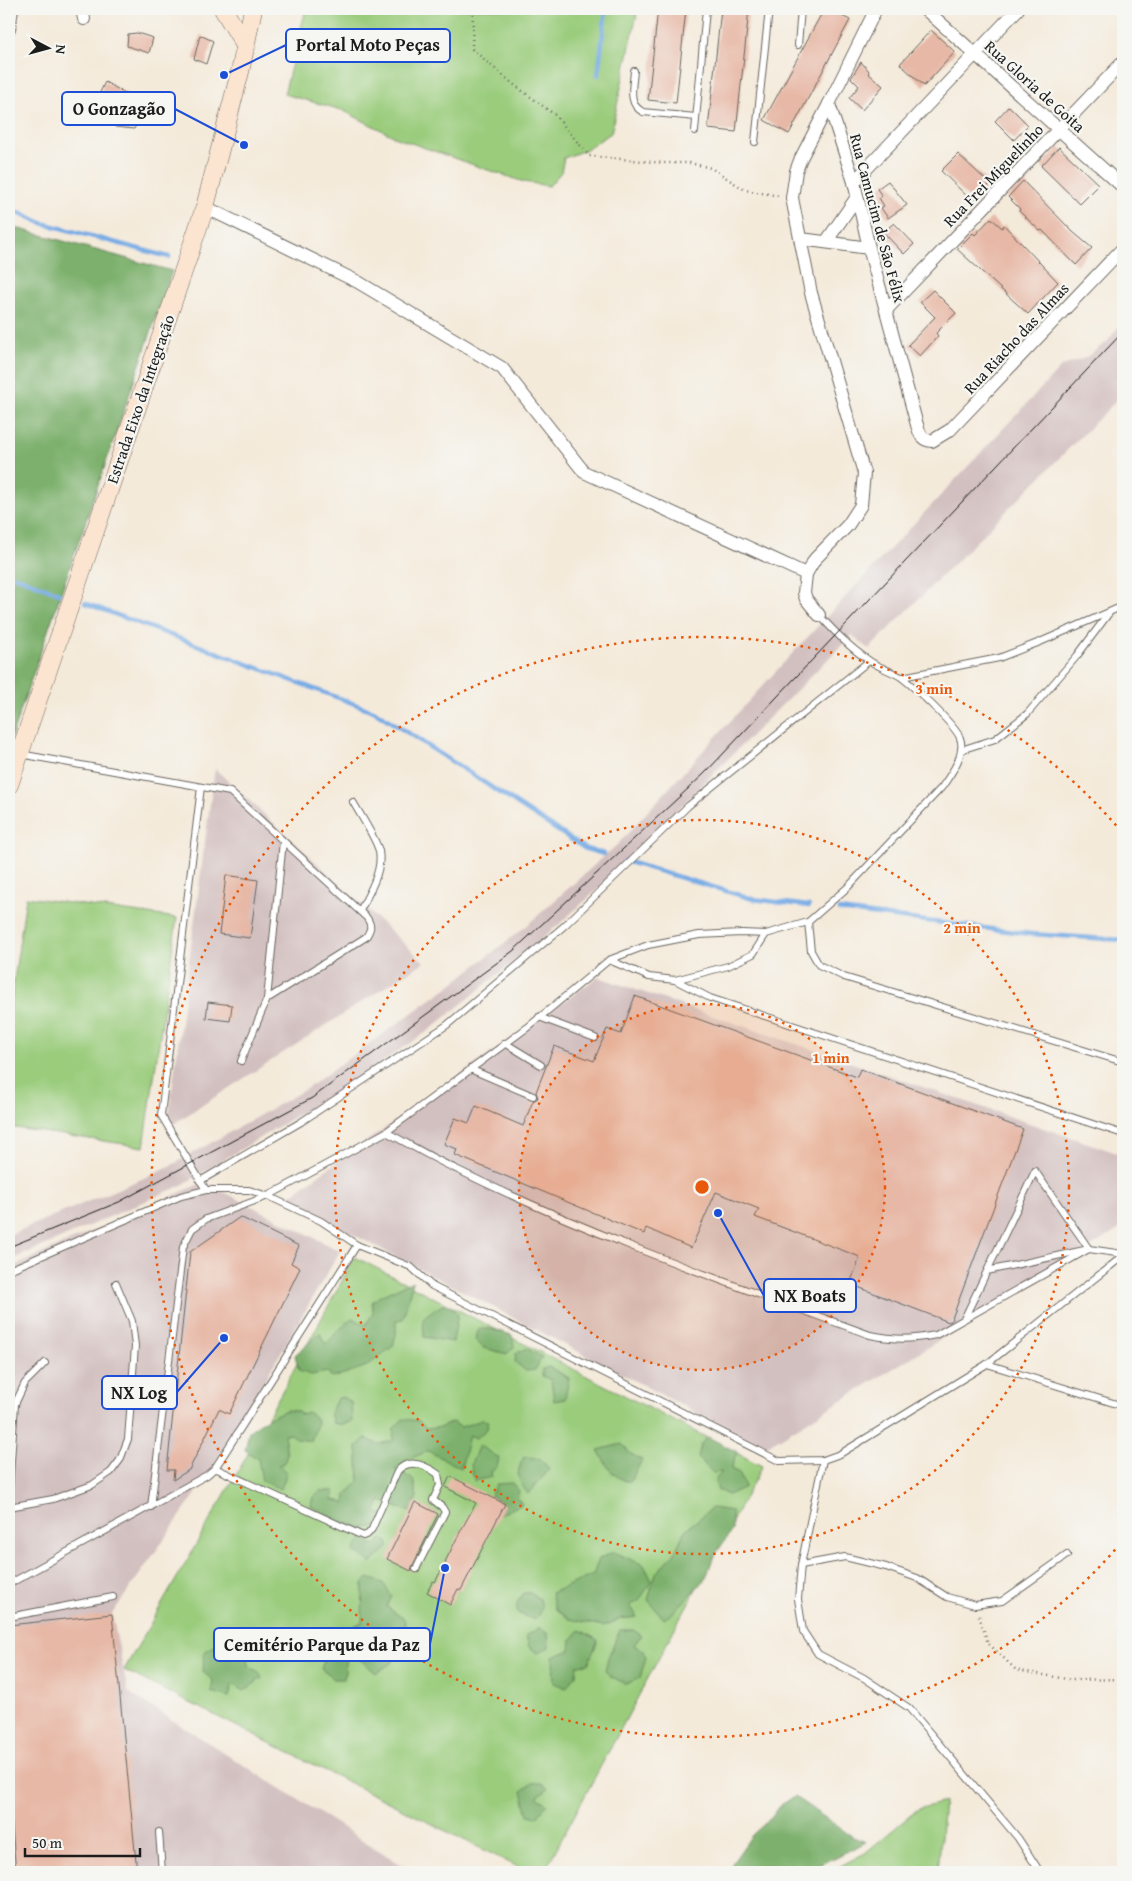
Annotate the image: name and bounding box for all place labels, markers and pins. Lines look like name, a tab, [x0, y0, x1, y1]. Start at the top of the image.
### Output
callout: Portal Moto Peças	[286, 29, 450, 62]
callout: O Gonzagão	[62, 92, 175, 125]
centre of rings	[693, 1178, 711, 1196]
callout: NX Boats	[764, 1279, 856, 1312]
callout: NX Log	[102, 1376, 177, 1409]
callout: Cemitério Parque da Paz	[214, 1628, 430, 1661]

